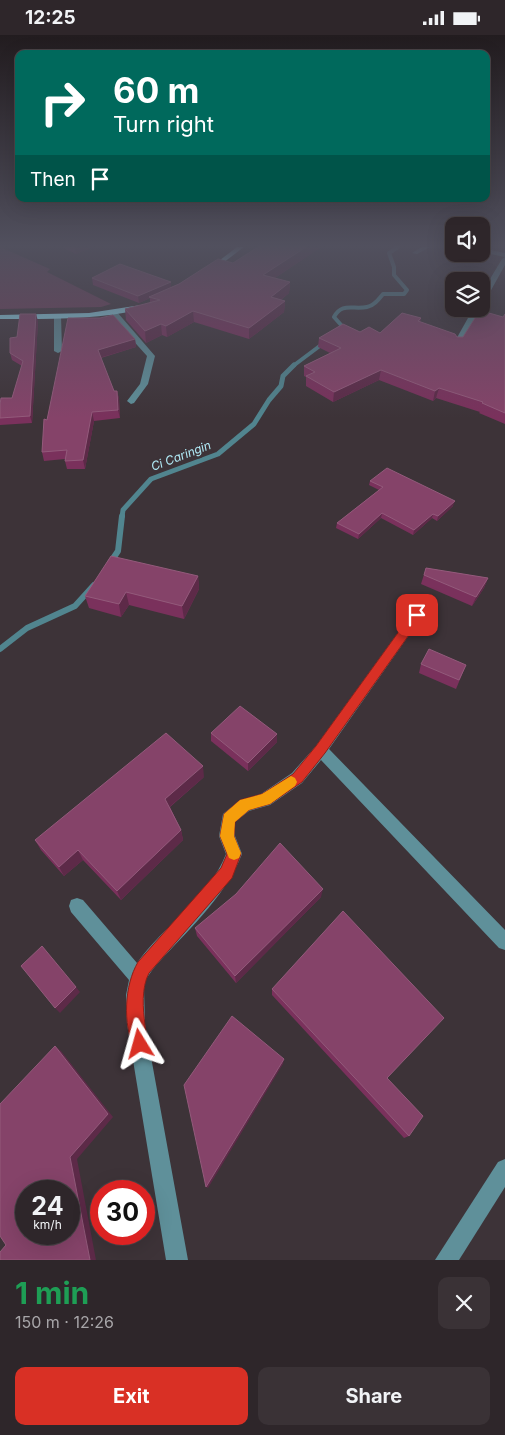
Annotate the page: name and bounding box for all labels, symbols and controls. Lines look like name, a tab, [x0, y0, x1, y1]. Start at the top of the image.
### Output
text: 12:25	[25, 6, 76, 29]
text: 60 m	[113, 69, 200, 111]
icon: right	[30, 70, 95, 135]
text: Turn right	[113, 111, 214, 137]
icon: arrive	[86, 165, 114, 193]
text: Then	[30, 168, 76, 191]
map controls	[445, 217, 490, 317]
button: sound	[445, 217, 490, 262]
button: layers	[445, 272, 490, 317]
water label: Ci Caringin	[149, 437, 213, 474]
pin	[396, 594, 438, 636]
icon: arrive	[403, 601, 431, 629]
position arrow	[113, 1017, 165, 1069]
speed limit sign: 30	[90, 1180, 155, 1245]
text: 24	[31, 1191, 64, 1221]
text: km/h	[33, 1217, 62, 1232]
text: 1 min	[15, 1275, 89, 1311]
button: close	[438, 1277, 490, 1329]
text: 150 m · 12:26	[15, 1312, 114, 1332]
button: Exit	[15, 1367, 248, 1425]
button: Share	[258, 1367, 490, 1425]

